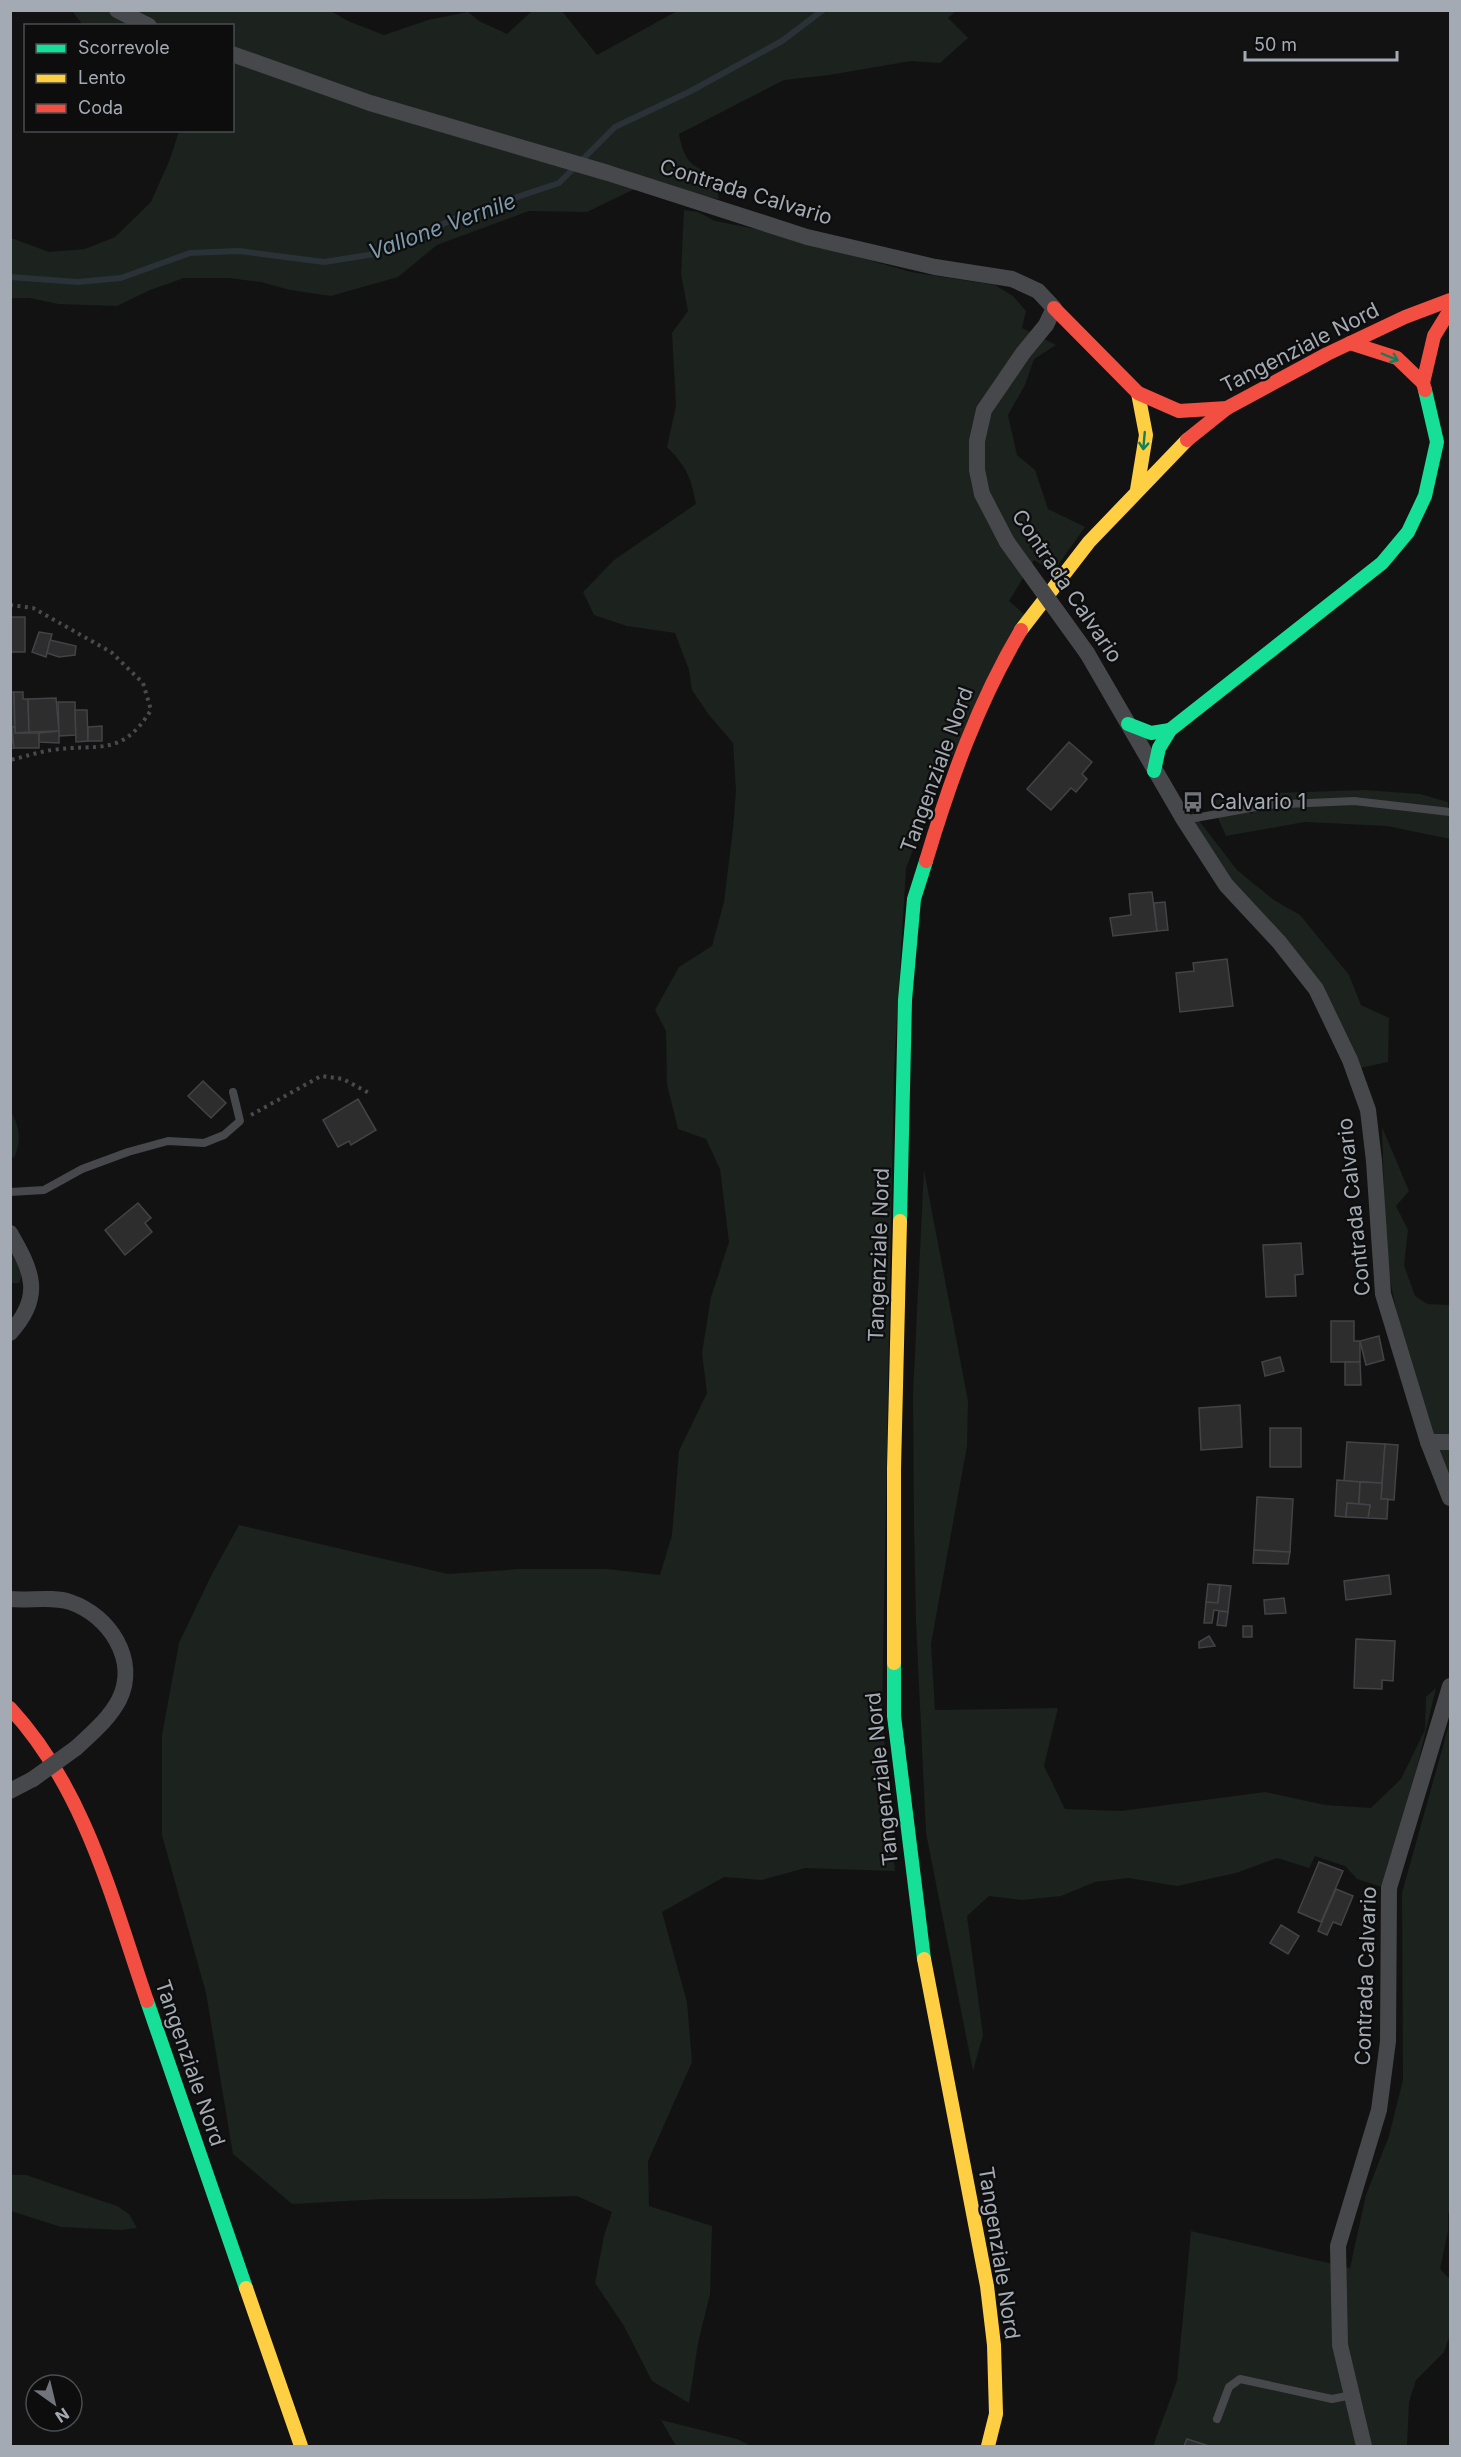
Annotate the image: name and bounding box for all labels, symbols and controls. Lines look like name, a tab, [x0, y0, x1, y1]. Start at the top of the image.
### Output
legend	[24, 24, 234, 132]
scale bar	[1245, 24, 1396, 62]
text: 50 m	[1254, 34, 1297, 55]
text: Scorrevole	[78, 37, 170, 58]
text: Lento	[78, 67, 126, 88]
text: Coda	[78, 97, 123, 118]
street label: Contrada Calvario	[657, 153, 835, 230]
water label: Vallone Vernile	[365, 187, 519, 265]
street label: Tangenziale Nord	[1216, 297, 1383, 398]
one-way arrow	[1381, 352, 1399, 363]
one-way arrow	[1138, 431, 1149, 451]
street label: Contrada Calvario	[1007, 504, 1128, 667]
street label: Tangenziale Nord	[895, 684, 978, 856]
place label: Calvario 1	[1210, 789, 1306, 814]
bus stop icon: Calvario 1	[1181, 790, 1205, 814]
street label: Contrada Calvario	[1332, 1117, 1375, 1297]
street label: Tangenziale Nord	[863, 1167, 894, 1343]
street label: Tangenziale Nord	[860, 1691, 903, 1867]
street label: Contrada Calvario	[1350, 1886, 1381, 2066]
street label: Tangenziale Nord	[150, 1976, 231, 2149]
street label: Tangenziale Nord	[974, 2165, 1025, 2341]
north arrow	[24, 2373, 84, 2433]
text: N	[52, 2404, 73, 2427]

